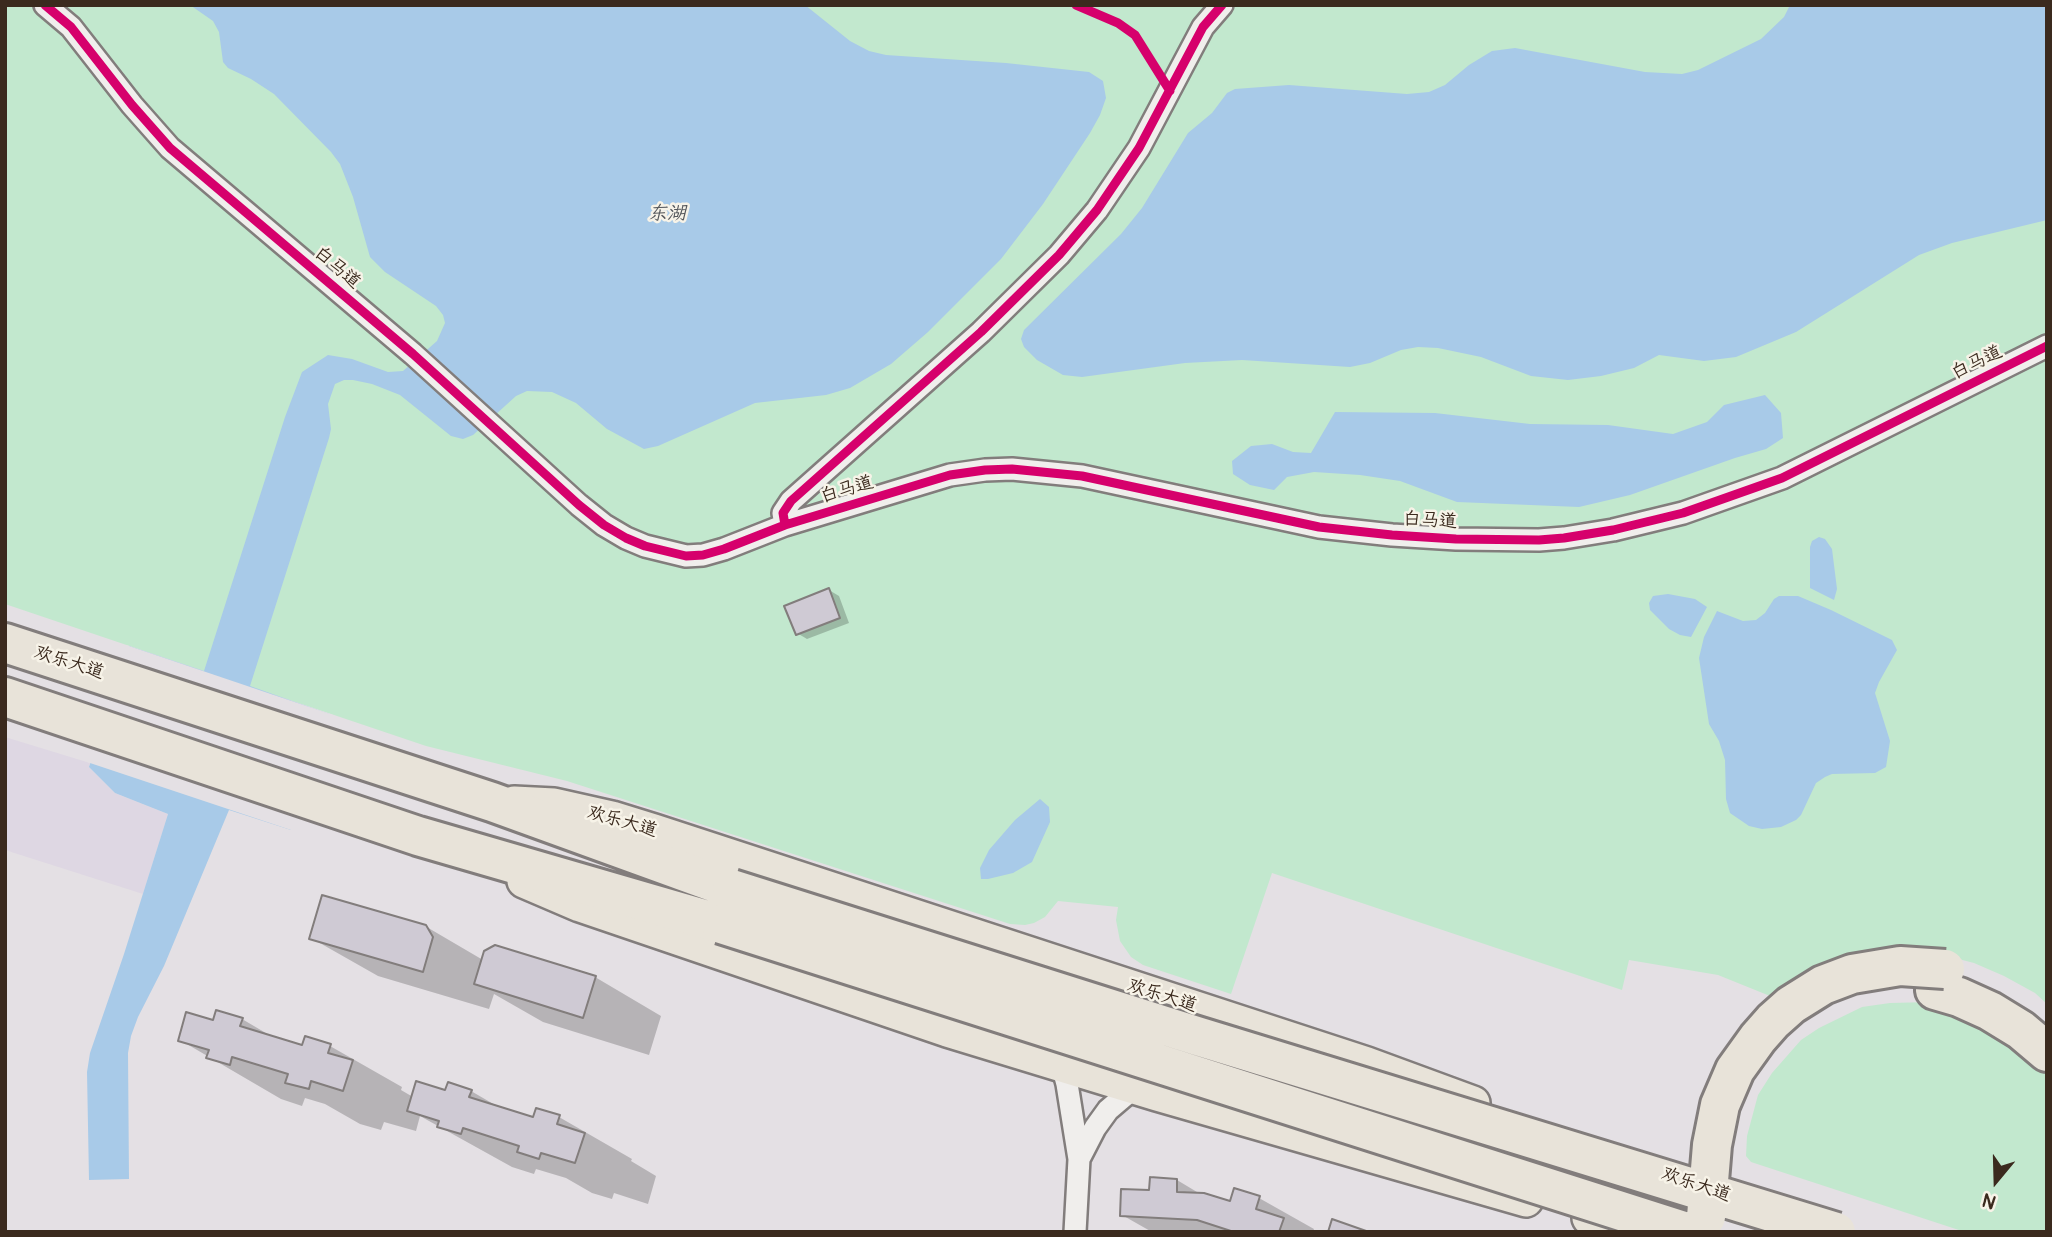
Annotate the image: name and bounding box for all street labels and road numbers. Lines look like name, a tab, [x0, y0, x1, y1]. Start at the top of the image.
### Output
street label: 白马道	[309, 242, 365, 294]
street label: 白马道	[1948, 341, 2006, 385]
street label: 白马道	[818, 472, 876, 508]
street label: 白马道	[1402, 509, 1458, 533]
street label: 欢乐大道	[31, 642, 107, 684]
street label: 欢乐大道	[584, 802, 660, 842]
street label: 欢乐大道	[1124, 975, 1200, 1017]
street label: 欢乐大道	[1658, 1163, 1734, 1207]

